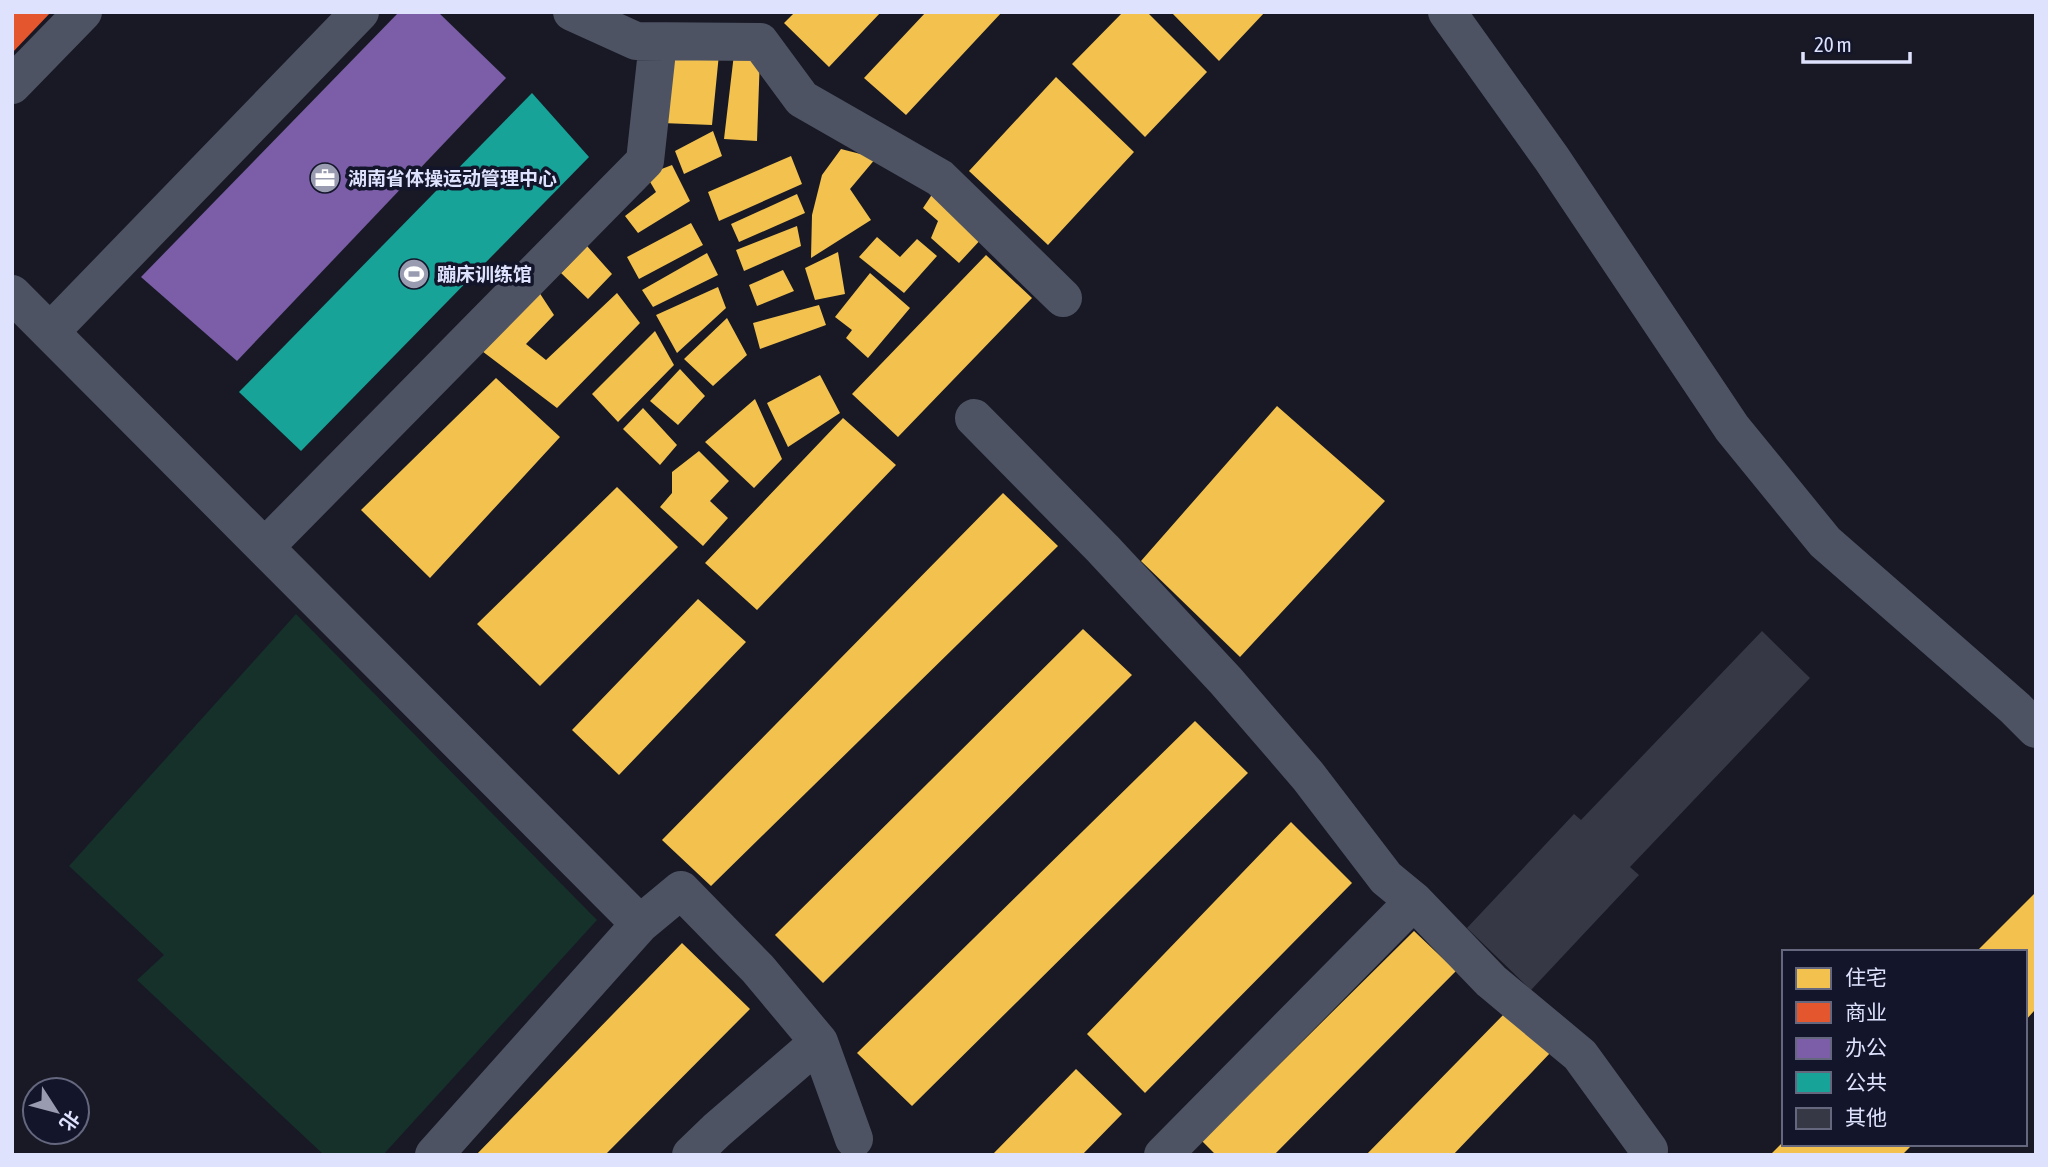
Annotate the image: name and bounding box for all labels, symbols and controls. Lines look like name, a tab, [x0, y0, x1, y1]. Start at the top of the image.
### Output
scale bar	[1803, 21, 1910, 65]
text: 20 m	[1814, 32, 1852, 56]
office icon: 湖南省体操运动管理中心	[308, 161, 342, 195]
place label: 湖南省体操运动管理中心	[348, 167, 557, 189]
sports icon: 蹦床训练馆	[397, 257, 431, 291]
place label: 蹦床训练馆	[437, 263, 532, 285]
legend	[1782, 950, 2027, 1146]
text: 住宅	[1845, 965, 1887, 989]
text: 商业	[1845, 1000, 1887, 1024]
text: 办公	[1845, 1035, 1887, 1059]
text: 公共	[1845, 1070, 1887, 1094]
north arrow	[21, 1076, 91, 1146]
text: 其他	[1845, 1105, 1887, 1129]
text: 北	[55, 1107, 84, 1135]

